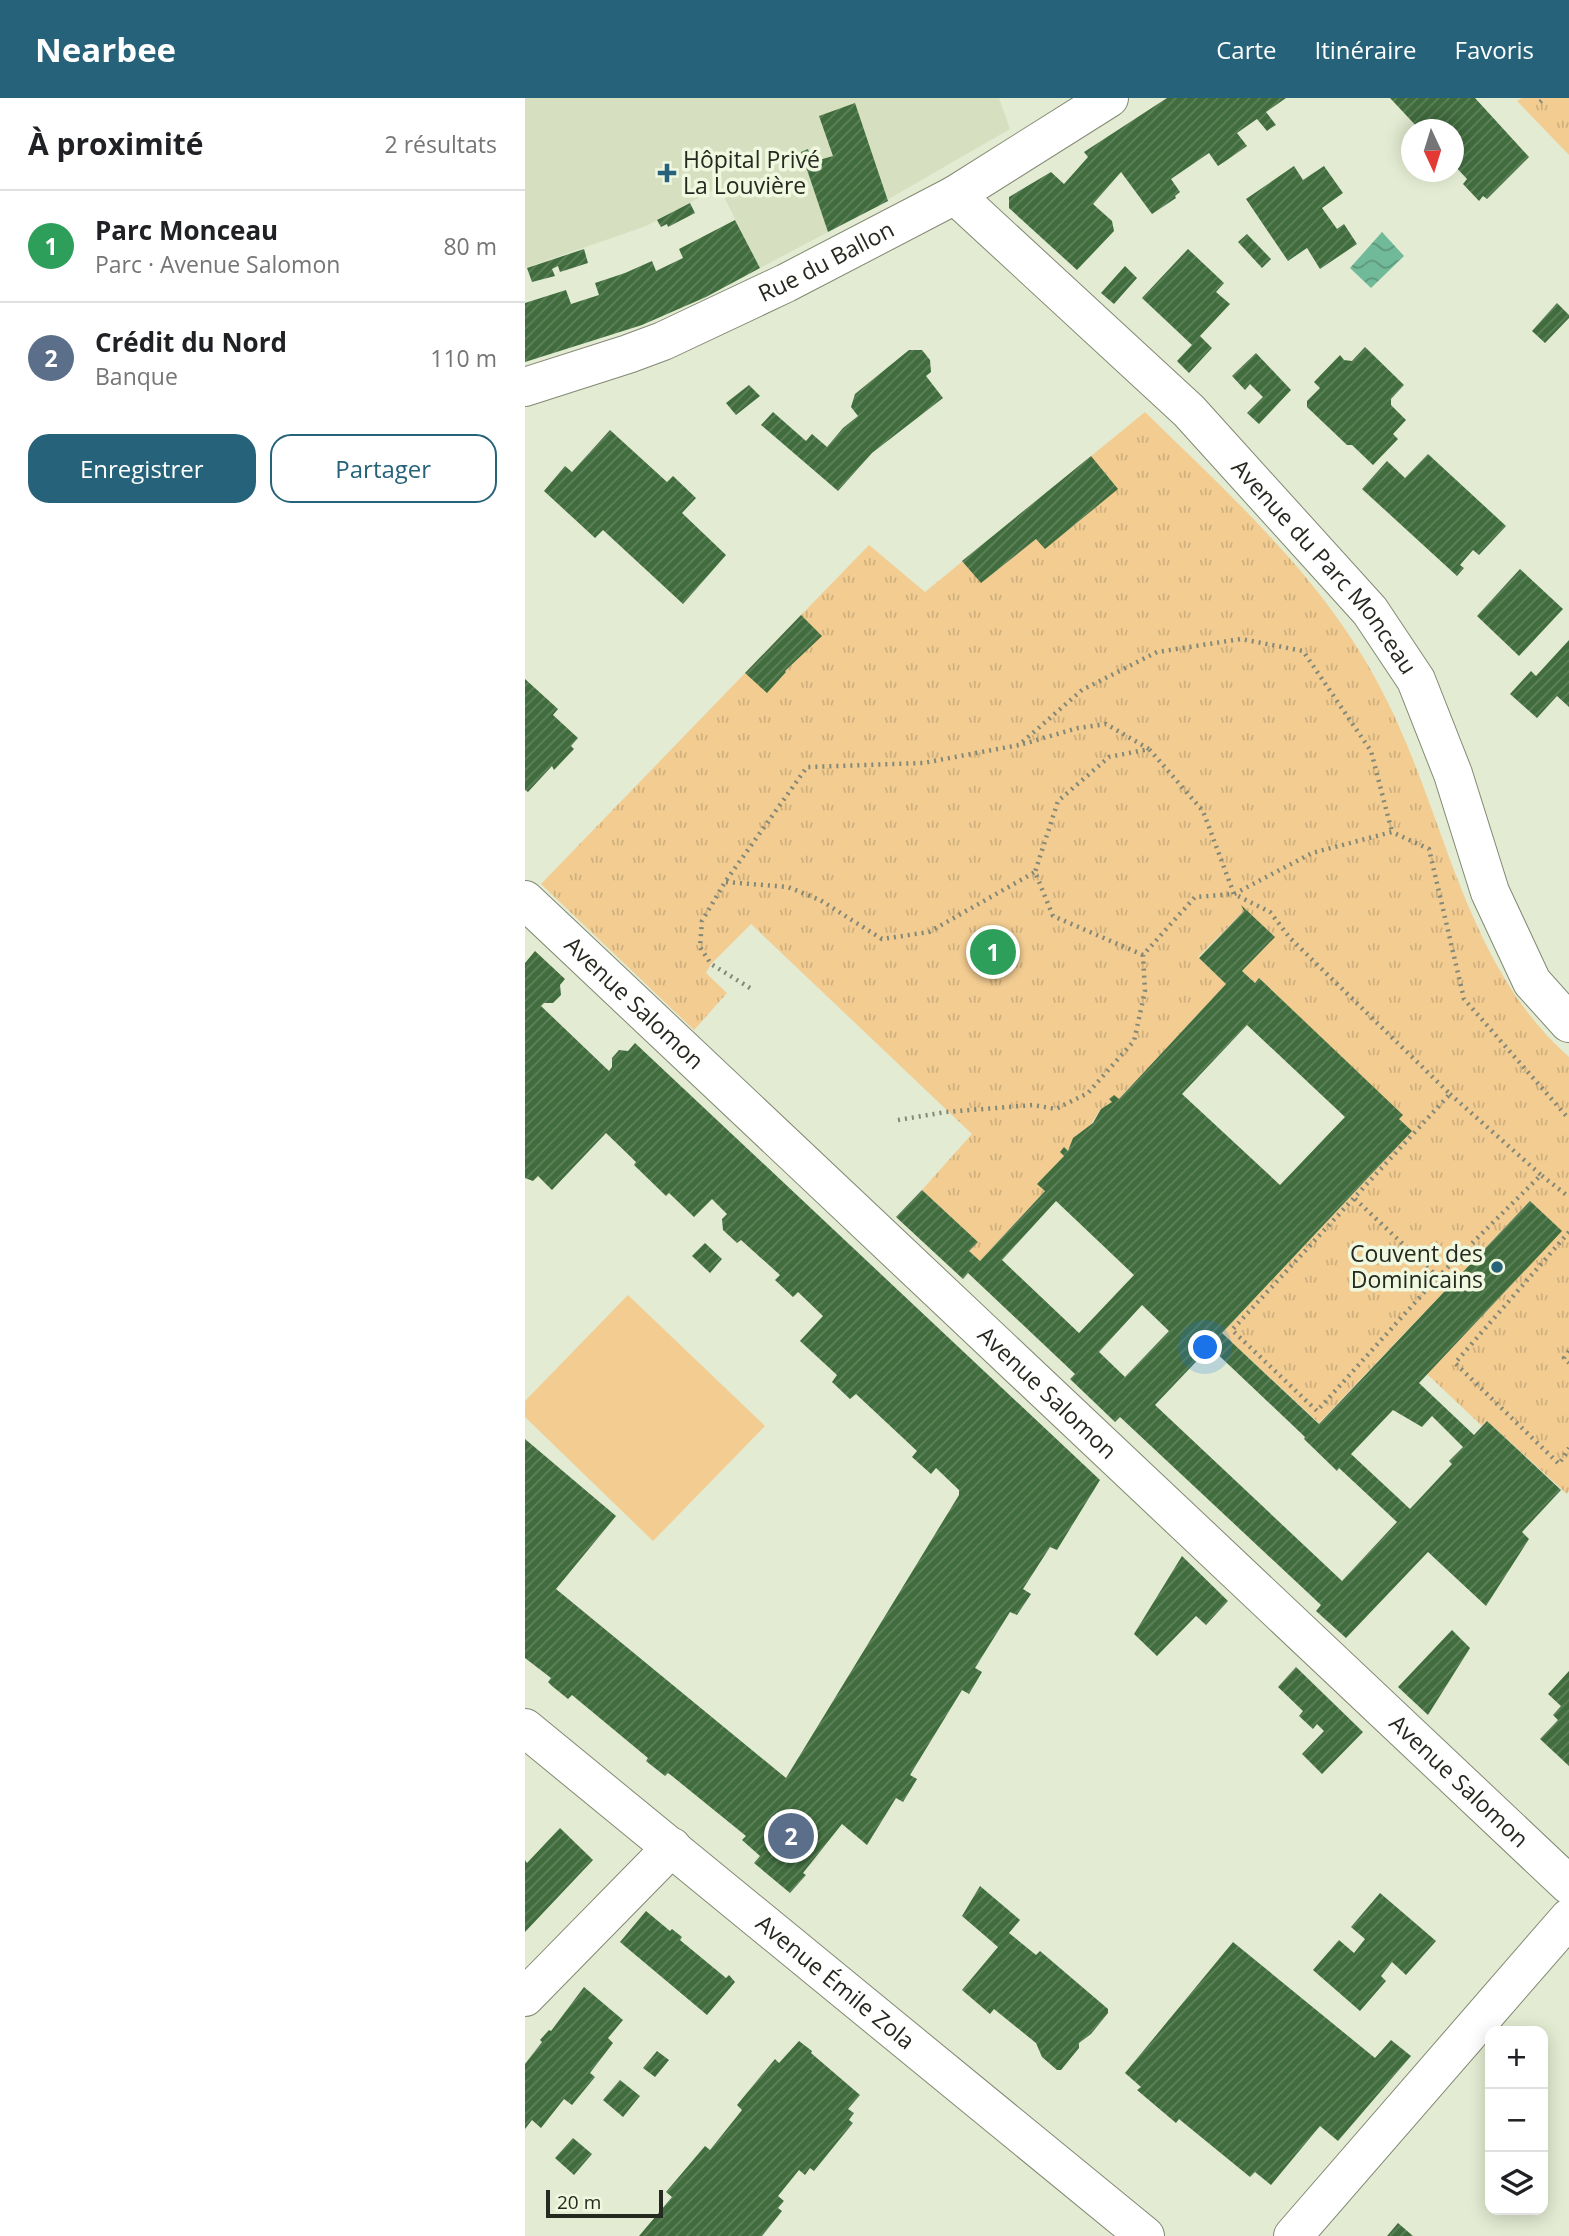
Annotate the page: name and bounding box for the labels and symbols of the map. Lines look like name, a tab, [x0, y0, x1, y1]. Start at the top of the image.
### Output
north arrow	[1401, 119, 1464, 182]
place label: Hôpital Privé La Louvière	[683, 143, 820, 201]
marker: Hôpital Privé La Louvière	[657, 163, 677, 183]
street label: Rue du Ballon	[753, 213, 899, 309]
street label: Avenue du Parc Monceau	[1225, 452, 1425, 680]
pin: 1	[970, 926, 1016, 978]
street label: Avenue Salomon	[558, 929, 711, 1076]
place label: Couvent des Dominicains	[1350, 1237, 1483, 1295]
marker: Couvent des Dominicains	[1489, 1259, 1505, 1275]
street label: Avenue Salomon	[971, 1318, 1125, 1466]
your location	[1188, 1330, 1222, 1364]
street label: Avenue Salomon	[1383, 1707, 1536, 1854]
pin: 2	[768, 1810, 814, 1862]
street label: Avenue Émile Zola	[750, 1907, 922, 2056]
scale bar	[546, 2187, 663, 2219]

